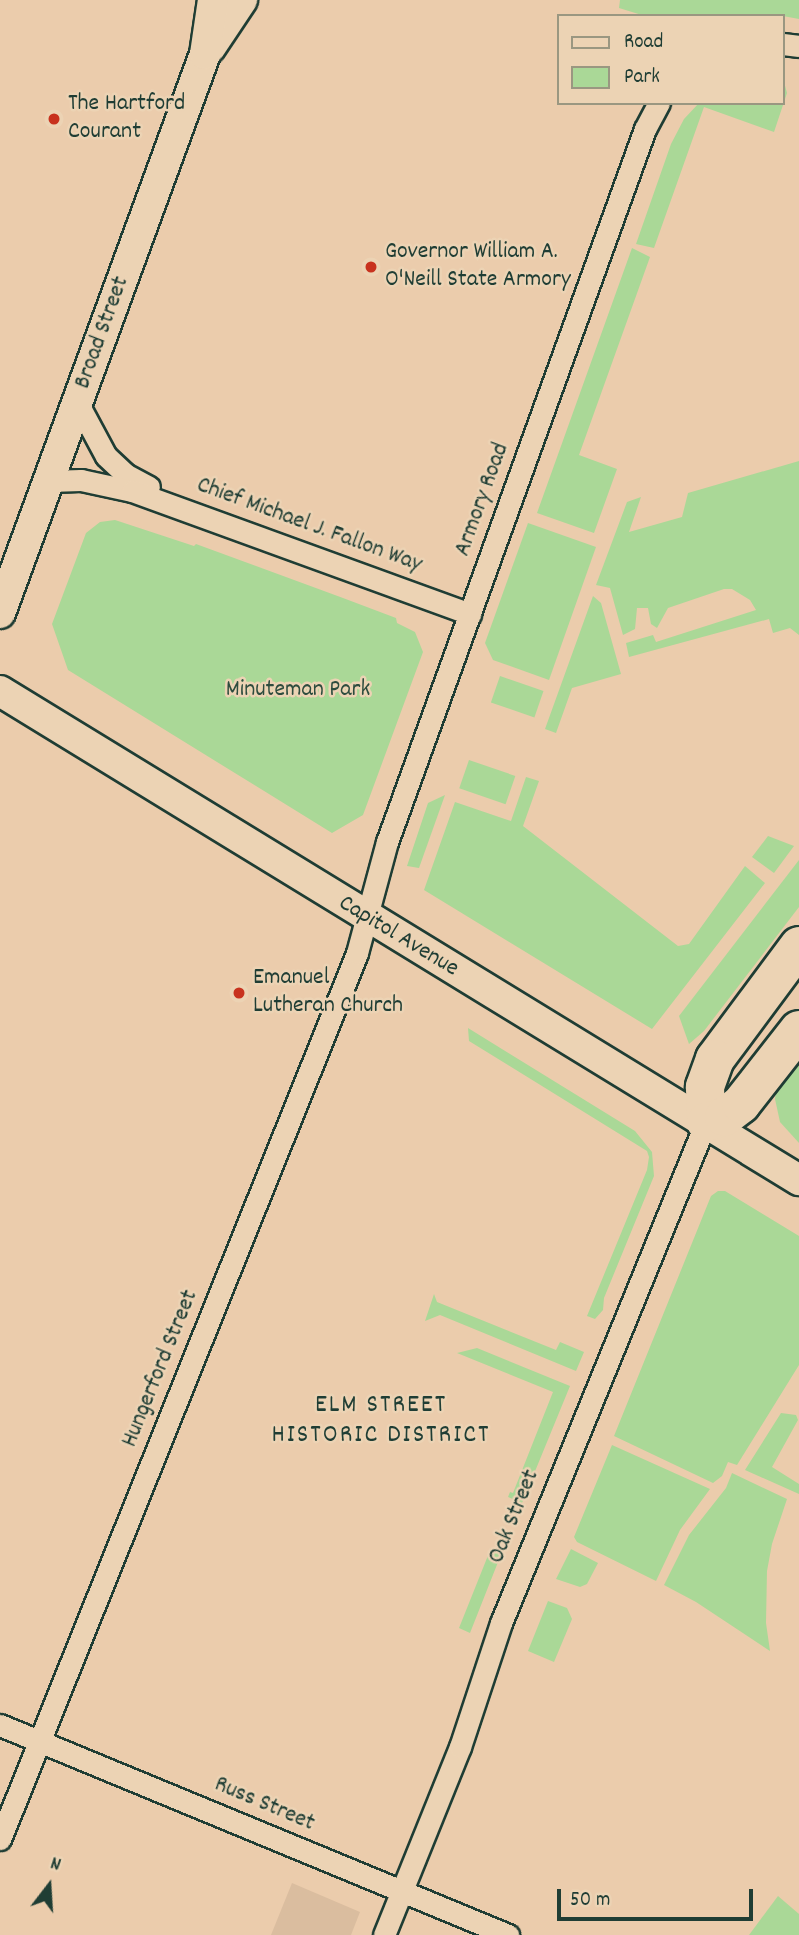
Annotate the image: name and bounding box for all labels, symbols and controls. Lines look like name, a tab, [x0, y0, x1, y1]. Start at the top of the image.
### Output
legend	[558, 14, 785, 105]
text: Road	[624, 28, 663, 58]
text: Park	[624, 63, 660, 93]
place label: The Hartford Courant	[68, 91, 185, 147]
marker: The Hartford Courant	[46, 111, 62, 127]
place label: Governor William A. O'Neill State Armory	[385, 239, 571, 295]
marker: Governor William A. O'Neill State Armory	[363, 259, 379, 275]
street label: Broad Street	[69, 273, 137, 393]
street label: Armory Road	[449, 440, 517, 560]
street label: Chief Michael J. Fallon Way	[192, 472, 426, 580]
park label: Minuteman Park	[226, 677, 370, 705]
street label: Capitol Avenue	[333, 890, 463, 984]
place label: Emanuel Lutheran Church	[253, 965, 403, 1021]
marker: Emanuel Lutheran Church	[231, 985, 247, 1001]
street label: Hungerford Street	[116, 1286, 206, 1452]
district label: ELM STREET HISTORIC DISTRICT	[274, 1390, 488, 1452]
street label: Oak Street	[483, 1466, 547, 1568]
street label: Russ Street	[210, 1771, 318, 1839]
north arrow	[14, 1851, 84, 1921]
text: N	[47, 1851, 64, 1880]
scale bar	[561, 1876, 757, 1920]
text: 50 m	[570, 1886, 610, 1916]

